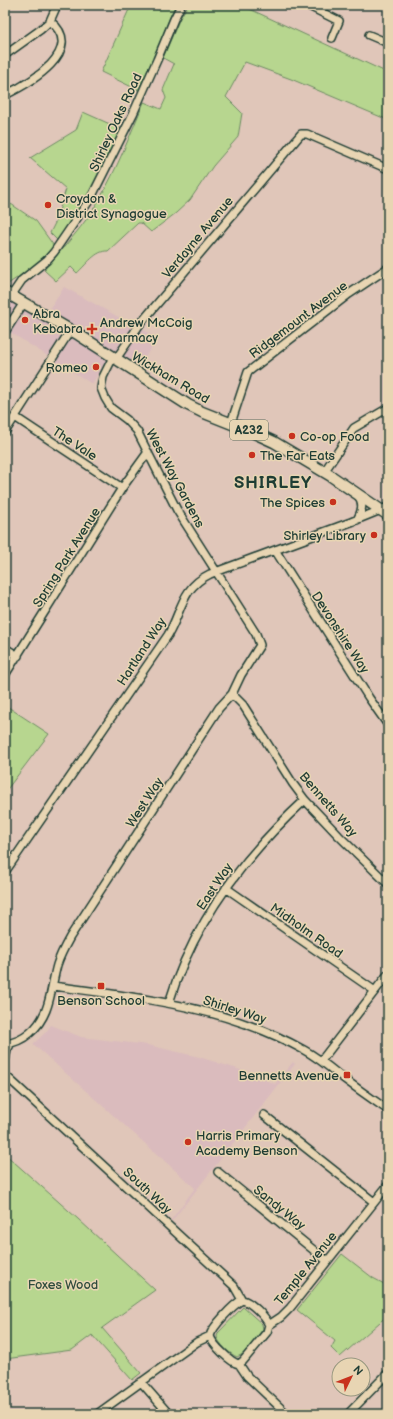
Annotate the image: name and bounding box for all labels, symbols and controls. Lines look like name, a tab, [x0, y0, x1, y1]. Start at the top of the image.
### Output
street label: Shirley Oaks Road	[86, 71, 146, 174]
place label: Croydon & District Synagogue	[56, 191, 167, 222]
street label: Verdayne Avenue	[159, 193, 237, 282]
marker: Croydon & District Synagogue	[43, 200, 53, 210]
street label: Ridgemount Avenue	[246, 278, 351, 362]
place label: Abra Kebabra	[33, 306, 83, 337]
marker: Abra Kebabra	[20, 315, 30, 325]
place label: Andrew McCoig Pharmacy	[100, 315, 192, 346]
marker: Andrew McCoig Pharmacy	[87, 324, 97, 334]
street label: Wickham Road	[129, 348, 212, 407]
place label: Romeo	[46, 360, 88, 376]
marker: Romeo	[91, 362, 101, 372]
road number: A232	[230, 420, 268, 440]
street label: The Vale	[49, 423, 100, 464]
street label: West Way Gardens	[142, 426, 208, 531]
place label: Co-op Food	[300, 429, 369, 445]
marker: Co-op Food	[287, 431, 297, 441]
place label: The Far Eats	[260, 448, 336, 464]
marker: The Far Eats	[247, 450, 257, 460]
district label: SHIRLEY	[234, 473, 312, 493]
place label: The Spices	[260, 495, 326, 511]
marker: The Spices	[328, 497, 338, 507]
street label: Spring Park Avenue	[30, 504, 104, 610]
place label: Shirley Library	[283, 528, 366, 544]
marker: Shirley Library	[369, 530, 379, 540]
street label: Devonshire Way	[308, 589, 373, 676]
street label: Hartland Way	[114, 614, 170, 689]
street label: Bennetts Way	[296, 769, 361, 840]
street label: West Way	[123, 774, 167, 831]
street label: East Way	[193, 860, 237, 913]
street label: Midholm Road	[267, 900, 346, 962]
marker: Benson School	[96, 981, 106, 991]
street label: Shirley Way	[201, 992, 268, 1028]
place label: Benson School	[57, 993, 145, 1009]
place label: Bennetts Avenue	[239, 1068, 339, 1084]
marker: Bennetts Avenue	[342, 1070, 352, 1080]
place label: Harris Primary Academy Benson	[196, 1128, 298, 1159]
marker: Harris Primary Academy Benson	[183, 1137, 193, 1147]
street label: South Way	[120, 1164, 175, 1217]
street label: Sandy Way	[250, 1182, 309, 1234]
street label: Temple Avenue	[271, 1228, 341, 1309]
park label: Foxes Wood	[28, 1277, 98, 1293]
north arrow	[331, 1357, 371, 1397]
text: N	[350, 1363, 366, 1378]

